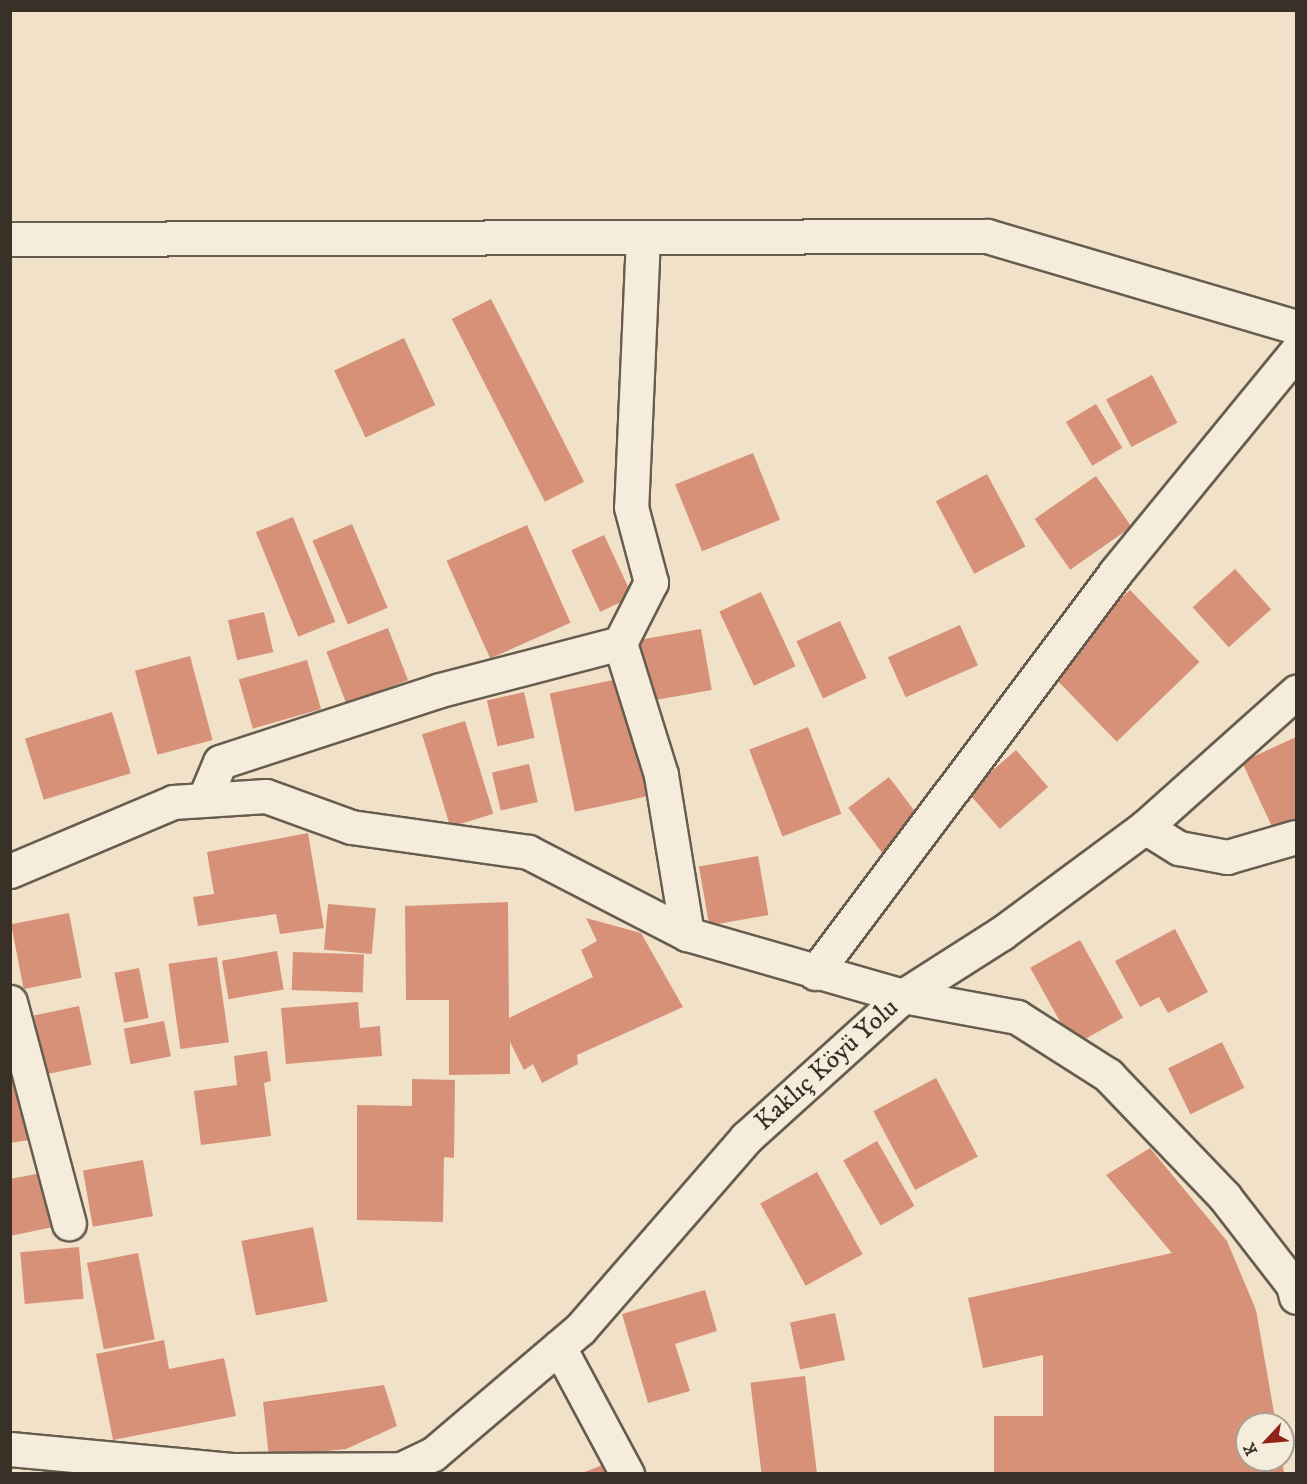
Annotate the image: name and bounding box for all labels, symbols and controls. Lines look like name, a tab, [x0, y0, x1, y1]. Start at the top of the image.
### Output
street label: Kaklıç Köyü Yolu	[749, 992, 905, 1138]
north arrow	[1235, 1412, 1295, 1472]
text: K	[1239, 1440, 1262, 1458]

